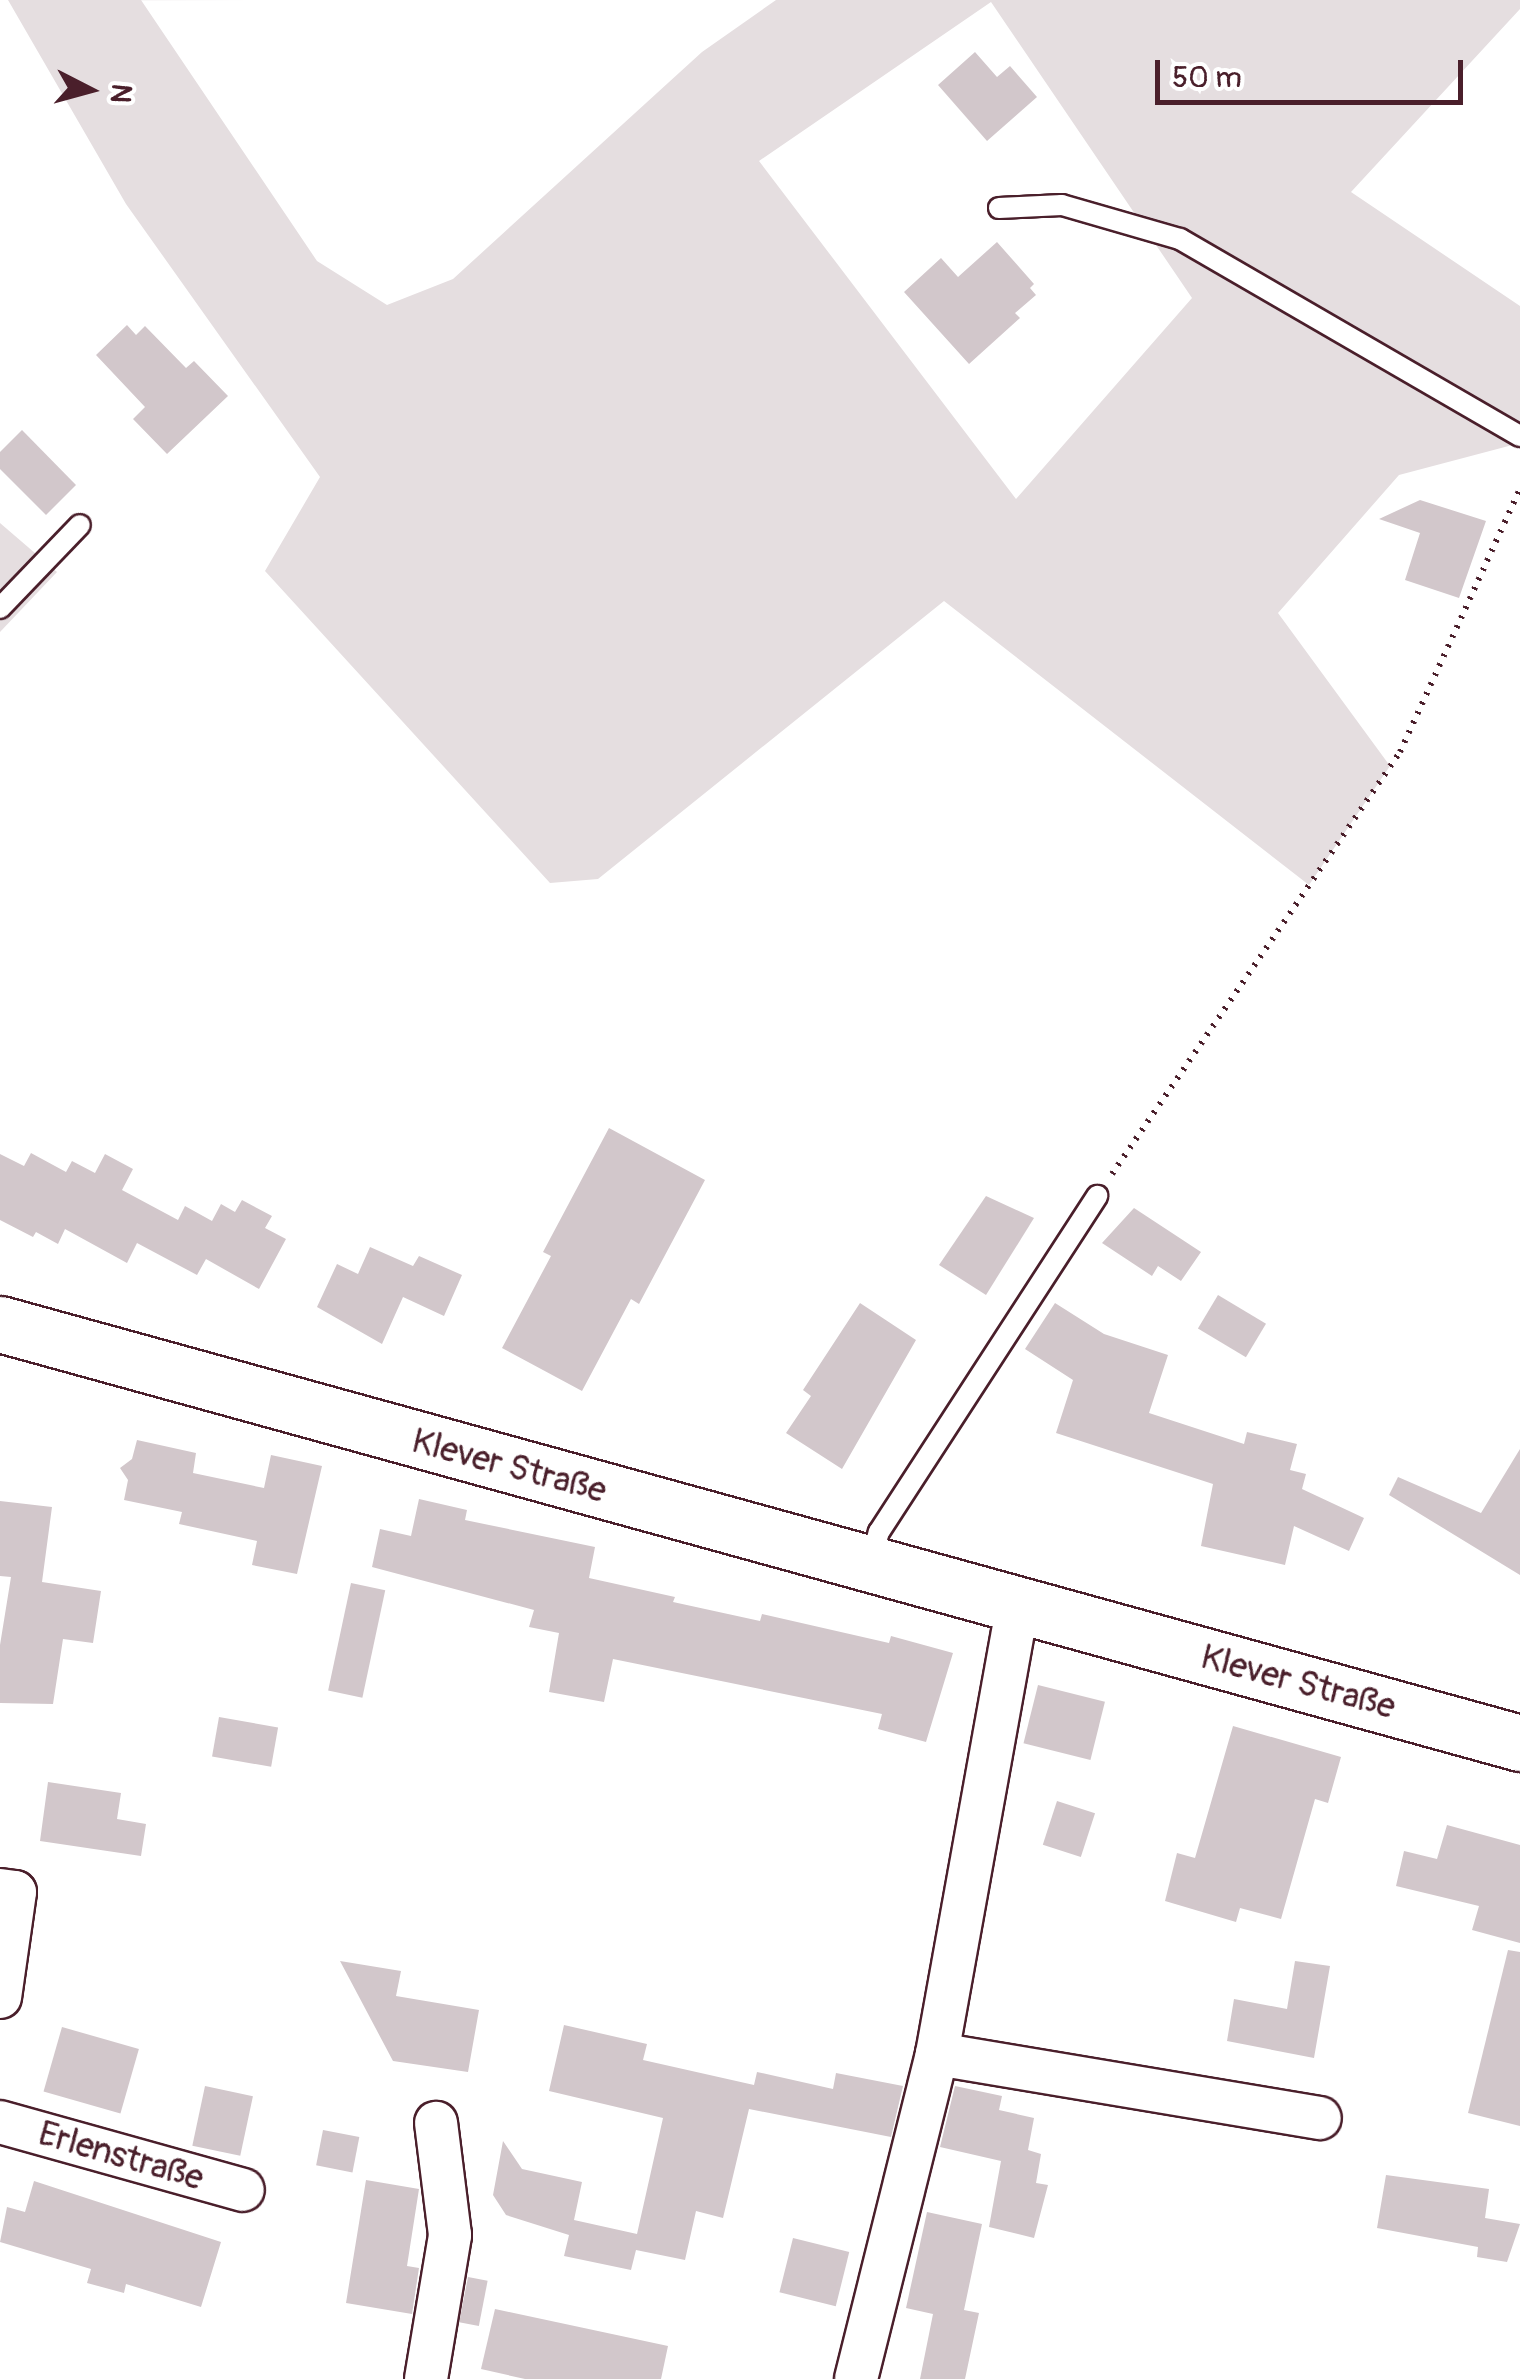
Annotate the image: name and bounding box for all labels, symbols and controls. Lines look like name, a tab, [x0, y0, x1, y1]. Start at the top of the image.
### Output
north arrow	[40, 40, 140, 140]
scale bar	[1160, 40, 1468, 102]
text: 50 m	[1172, 59, 1242, 96]
text: N	[102, 82, 139, 104]
street label: Klever Straße	[407, 1420, 611, 1512]
street label: Klever Straße	[1196, 1636, 1400, 1728]
street label: Erlenstraße	[34, 2112, 208, 2200]

